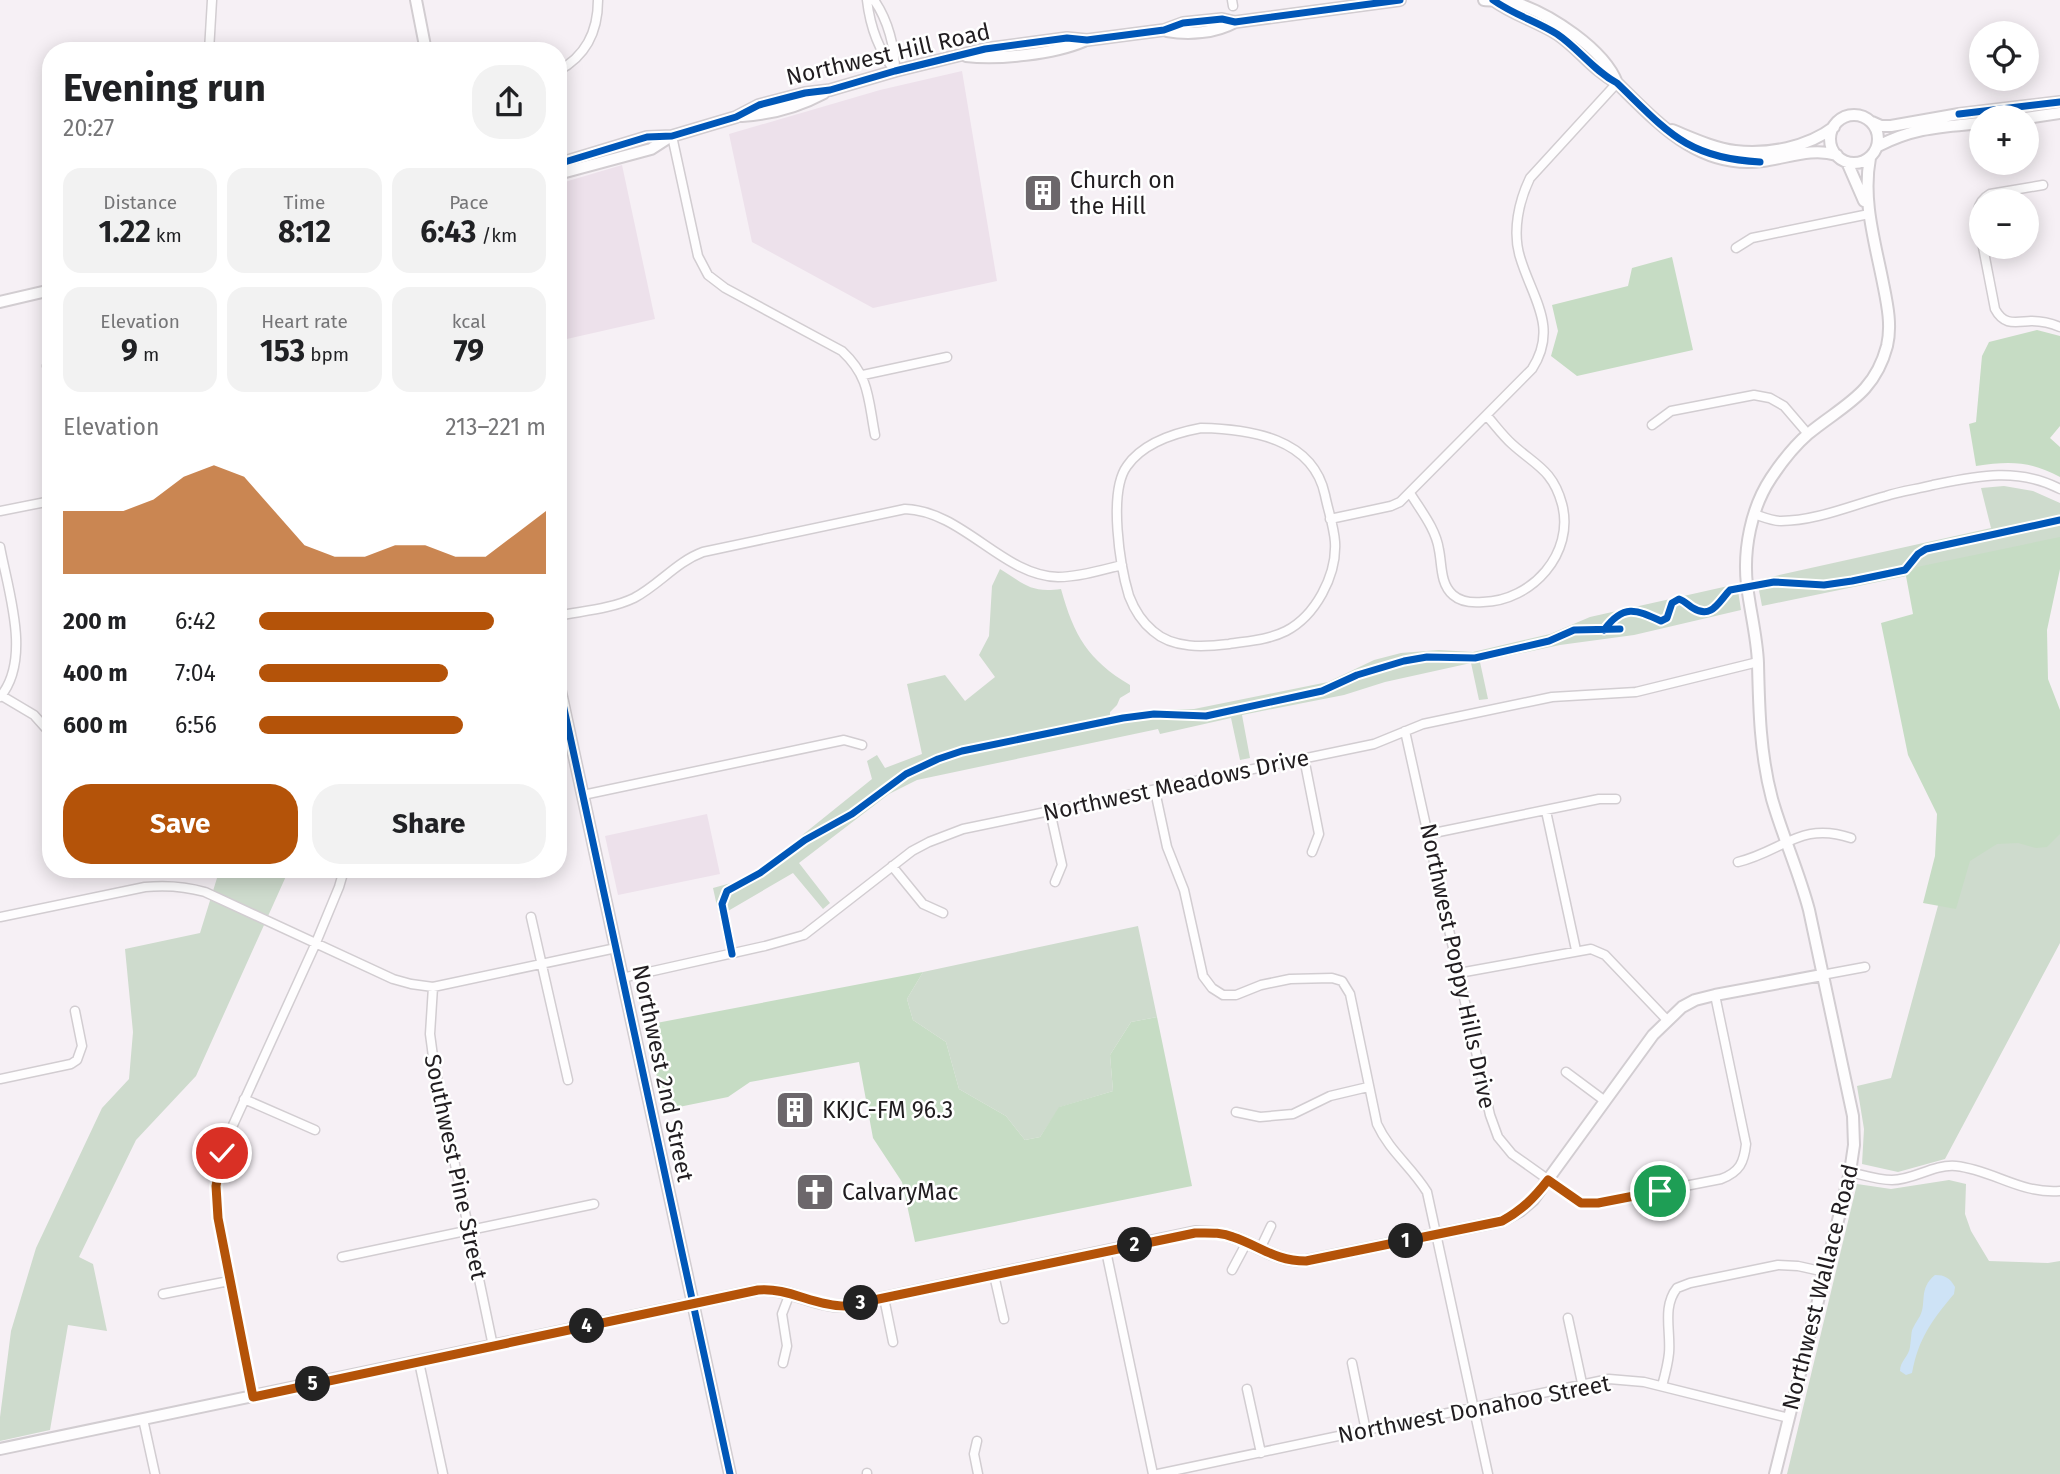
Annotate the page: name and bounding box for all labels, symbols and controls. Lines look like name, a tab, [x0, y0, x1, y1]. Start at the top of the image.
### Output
street label: Northwest Hill Road	[783, 17, 993, 91]
map controls	[1969, 21, 2039, 259]
button: locate	[1969, 21, 2039, 91]
text: Evening run	[63, 65, 266, 111]
button: share	[472, 65, 546, 139]
button: +	[1969, 105, 2039, 175]
text: 20:27	[63, 114, 114, 142]
place label: Church on the Hill	[1070, 166, 1175, 220]
building icon: Church on the Hill	[1022, 172, 1064, 214]
button: −	[1969, 189, 2039, 259]
text: Distance	[103, 191, 177, 214]
text: Time	[284, 191, 325, 214]
text: Pace	[449, 191, 489, 214]
text: 1.22	[99, 214, 151, 250]
text: 8:12	[278, 214, 331, 250]
text: 6:43	[420, 214, 476, 250]
text: km	[151, 224, 182, 247]
text: /km	[476, 224, 517, 247]
text: Elevation	[100, 310, 180, 333]
text: Heart rate	[261, 310, 348, 333]
text: kcal	[452, 310, 486, 333]
text: 9	[121, 333, 138, 369]
text: 153	[260, 333, 305, 369]
text: 79	[454, 333, 484, 369]
text: m	[138, 343, 159, 366]
text: bpm	[305, 343, 349, 366]
text: Elevation	[63, 413, 159, 441]
text: 213–221 m	[445, 413, 546, 441]
text: 200 m	[63, 607, 127, 635]
text: 6:42	[175, 607, 216, 635]
text: 400 m	[63, 659, 128, 687]
text: 7:04	[175, 659, 216, 687]
text: 600 m	[63, 711, 128, 739]
text: 6:56	[175, 711, 217, 739]
street label: Northwest Meadows Drive	[1040, 743, 1312, 827]
button: Save	[63, 784, 298, 864]
button: Share	[312, 784, 546, 864]
street label: Northwest Poppy Hills Drive	[1414, 821, 1502, 1111]
street label: Northwest 2nd Street	[626, 962, 700, 1185]
street label: Southwest Pine Street	[418, 1052, 494, 1283]
building icon: KKJC-FM 96.3	[774, 1089, 816, 1131]
place label: KKJC-FM 96.3	[822, 1096, 953, 1124]
pin	[192, 1123, 252, 1183]
icon: check	[203, 1134, 241, 1172]
pin	[1630, 1161, 1690, 1221]
street label: Northwest Wallace Road	[1776, 1161, 1864, 1413]
church icon: CalvaryMac	[794, 1171, 836, 1213]
icon: arrive	[1641, 1172, 1679, 1210]
place label: CalvaryMac	[842, 1178, 959, 1206]
pin: 1	[1388, 1224, 1424, 1258]
pin: 2	[1118, 1228, 1152, 1262]
text: 1	[1401, 1229, 1410, 1252]
text: 2	[1130, 1233, 1139, 1256]
pin: 3	[844, 1286, 878, 1320]
text: 3	[856, 1291, 865, 1314]
pin: 4	[570, 1308, 604, 1344]
text: 4	[581, 1314, 592, 1337]
pin: 5	[296, 1366, 330, 1402]
street label: Northwest Donahoo Street	[1335, 1369, 1613, 1449]
text: 5	[307, 1372, 318, 1395]

